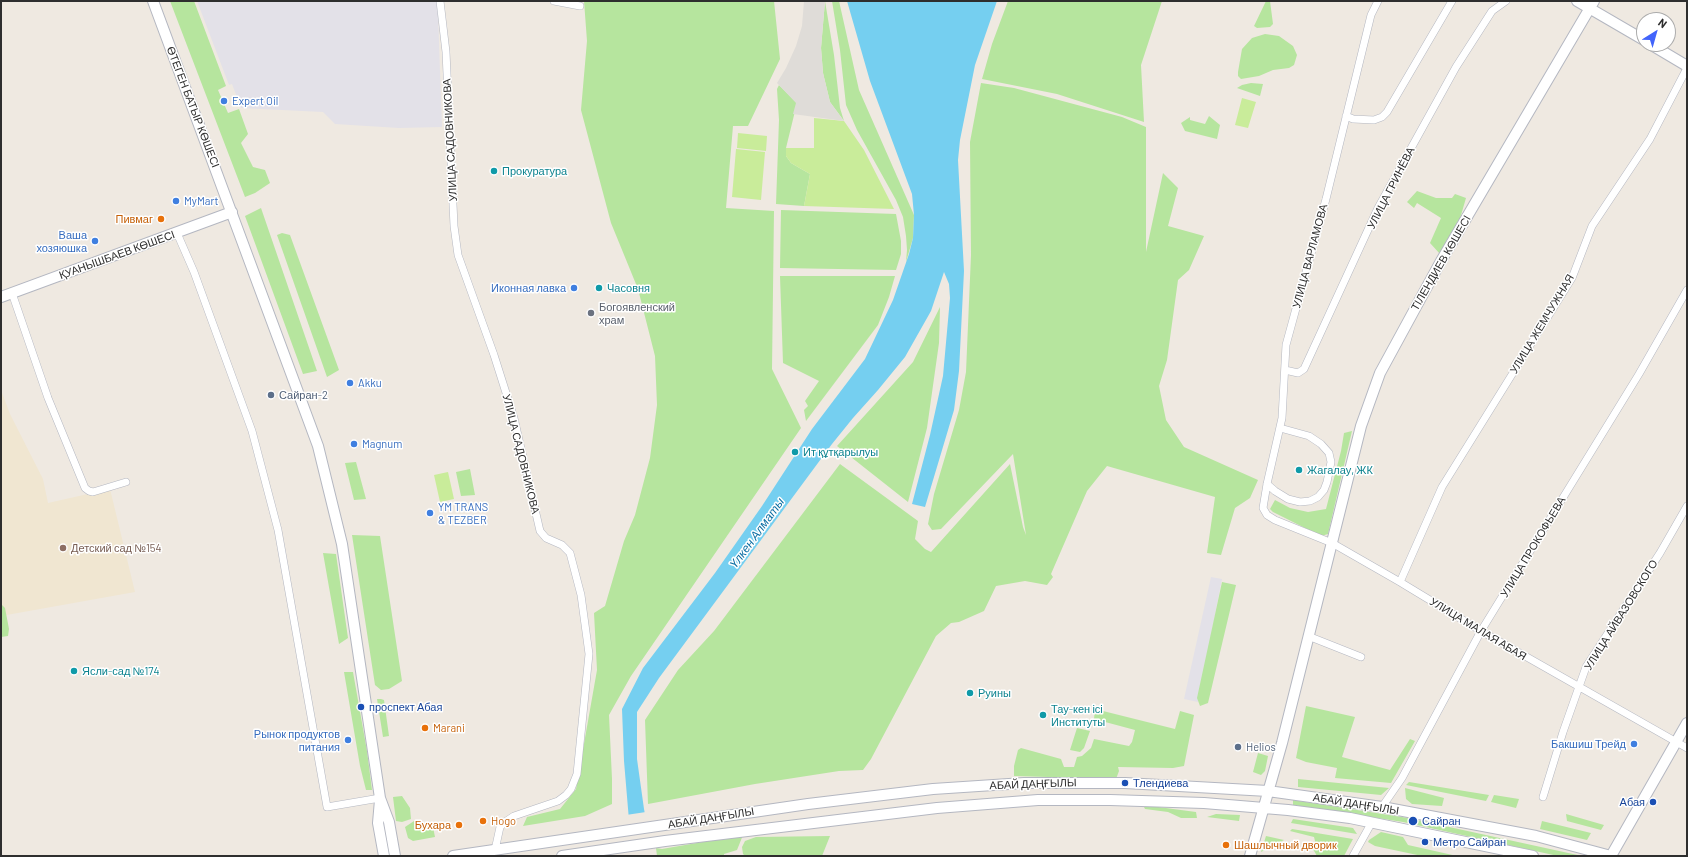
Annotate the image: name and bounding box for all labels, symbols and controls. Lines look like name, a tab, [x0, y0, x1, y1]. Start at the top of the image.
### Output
north arrow	[1636, 12, 1676, 52]
text: N	[1656, 15, 1670, 30]
street label: ӨТЕГЕН БАТЫР КӨШЕСІ	[164, 44, 222, 170]
street label: УЛИЦА САДОВНИКОВА	[440, 78, 460, 202]
place label: Expert Oil	[232, 94, 278, 108]
marker: Expert Oil	[219, 96, 229, 106]
street label: УЛИЦА ГРИНЁВА	[1365, 145, 1417, 231]
place label: Прокуратура	[502, 164, 567, 178]
marker: Прокуратура	[489, 166, 499, 176]
place label: MyMart	[184, 194, 219, 208]
marker: MyMart	[171, 196, 181, 206]
street label: УЛИЦА ВАРЛАМОВА	[1290, 203, 1330, 309]
place label: Пивмаг	[116, 212, 153, 226]
street label: ТІЛЕНДИЕВ КӨШЕСІ	[1408, 213, 1474, 313]
marker: Пивмаг	[156, 214, 166, 224]
place label: Ваша хозяюшка	[36, 228, 87, 254]
street label: ҚУАНЫШБАЕВ КӨШЕСІ	[57, 228, 177, 282]
marker: Ваша хозяюшка	[90, 236, 100, 246]
street label: УЛИЦА ЖЕМЧУЖНАЯ	[1507, 272, 1577, 376]
place label: Иконная лавка	[491, 281, 566, 295]
place label: Часовня	[607, 281, 650, 295]
marker: Иконная лавка	[569, 283, 579, 293]
marker: Часовня	[594, 283, 604, 293]
place label: Богоявленский храм	[599, 300, 675, 326]
marker: Богоявленский храм	[586, 308, 596, 318]
place label: Akku	[358, 376, 382, 390]
marker: Akku	[345, 378, 355, 388]
place label: Сайран-2	[279, 388, 328, 402]
marker: Сайран-2	[266, 390, 276, 400]
street label: УЛИЦА САДОВНИКОВА	[500, 393, 542, 515]
place label: Magnum	[362, 437, 402, 451]
marker: Magnum	[349, 439, 359, 449]
place label: Ит құтқарылуы	[803, 445, 878, 459]
marker: Ит құтқарылуы	[790, 447, 800, 457]
place label: Жагалау, ЖК	[1307, 463, 1373, 477]
marker: Жагалау, ЖК	[1294, 465, 1304, 475]
street label: УЛИЦА ПРОКОФЬЕВА	[1498, 494, 1568, 600]
water label: Үлкен Алматы	[727, 495, 787, 571]
place label: YM TRANS & TEZBER	[438, 500, 488, 526]
marker: YM TRANS & TEZBER	[425, 508, 435, 518]
place label: Детский сад №154	[71, 541, 162, 555]
marker: Детский сад №154	[58, 543, 68, 553]
street label: УЛИЦА АЙВАЗОВСКОГО	[1582, 557, 1660, 673]
street label: УЛИЦА МАЛАЯ АБАЯ	[1427, 595, 1529, 663]
place label: Ясли-сад №174	[82, 664, 159, 678]
marker: Ясли-сад №174	[69, 666, 79, 676]
place label: Руины	[978, 686, 1011, 700]
marker: Руины	[965, 688, 975, 698]
place label: проспект Абая	[369, 700, 442, 714]
marker: проспект Абая	[356, 702, 366, 712]
place label: Тау-кен ісі Институты	[1051, 702, 1105, 728]
marker: Тау-кен ісі Институты	[1038, 710, 1048, 720]
place label: Marani	[433, 721, 465, 735]
marker: Marani	[420, 723, 430, 733]
place label: Рынок продуктов питания	[254, 727, 340, 753]
marker: Рынок продуктов питания	[343, 735, 353, 745]
place label: Бакшиш Трейд	[1551, 737, 1626, 751]
marker: Бакшиш Трейд	[1629, 739, 1639, 749]
place label: Helios	[1246, 740, 1276, 754]
marker: Helios	[1233, 742, 1243, 752]
street label: АБАЙ ДАҢҒЫЛЫ	[989, 776, 1077, 792]
place label: Тлендиева	[1133, 776, 1188, 790]
marker: Тлендиева	[1120, 778, 1130, 788]
street label: АБАЙ ДАҢҒЫЛЫ	[1312, 791, 1400, 817]
place label: Абая	[1620, 795, 1645, 809]
marker: Абая	[1648, 797, 1658, 807]
street label: АБАЙ ДАҢҒЫЛЫ	[667, 805, 755, 831]
place label: Hogo	[491, 814, 516, 828]
place label: Сайран	[1422, 814, 1461, 828]
marker: Сайран	[1407, 815, 1419, 827]
marker: Hogo	[478, 816, 488, 826]
place label: Бухара	[415, 818, 451, 832]
marker: Бухара	[454, 820, 464, 830]
place label: Метро Сайран	[1433, 835, 1506, 849]
marker: Метро Сайран	[1420, 837, 1430, 847]
place label: Шашлычный дворик	[1234, 838, 1337, 852]
marker: Шашлычный дворик	[1221, 840, 1231, 850]

